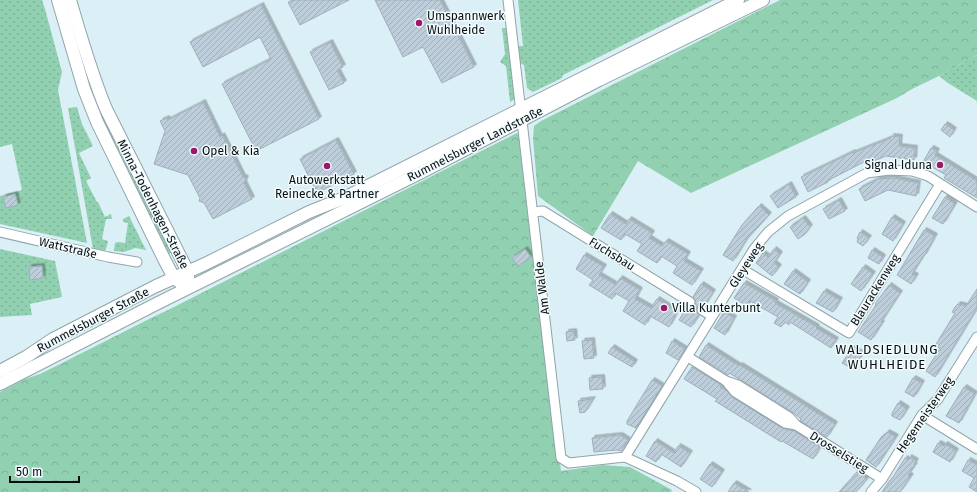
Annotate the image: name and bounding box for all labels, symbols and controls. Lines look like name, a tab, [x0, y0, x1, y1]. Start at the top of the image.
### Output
place label: Umspannwerk Wuhlheide	[427, 9, 505, 37]
marker: Umspannwerk Wuhlheide	[414, 18, 424, 28]
street label: Rummelsburger Landstraße	[405, 104, 545, 184]
street label: Minna-Todenhagen-Straße	[114, 137, 192, 271]
place label: Opel & Kia	[202, 144, 260, 158]
marker: Opel & Kia	[189, 146, 199, 156]
place label: Signal Iduna	[864, 158, 932, 172]
marker: Signal Iduna	[935, 160, 945, 170]
marker: Autowerkstatt Reinecke & Partner	[322, 161, 332, 171]
place label: Autowerkstatt Reinecke & Partner	[275, 173, 379, 201]
street label: Fuchsbau	[587, 234, 637, 274]
street label: Wattstraße	[38, 235, 98, 261]
street label: Gleyeweg	[726, 239, 766, 290]
street label: Blaurackenweg	[847, 251, 903, 328]
street label: Am Walde	[532, 261, 552, 315]
street label: Rummelsburger Straße	[35, 285, 151, 355]
place label: Villa Kunterbunt	[672, 301, 761, 315]
marker: Villa Kunterbunt	[659, 303, 669, 313]
district label: WALDSIEDLUNG WUHLHEIDE	[835, 342, 939, 372]
street label: Hegemeisterweg	[894, 374, 957, 456]
street label: Drosselstieg	[807, 429, 871, 476]
scale bar	[10, 458, 79, 484]
text: 50 m	[16, 465, 42, 479]

